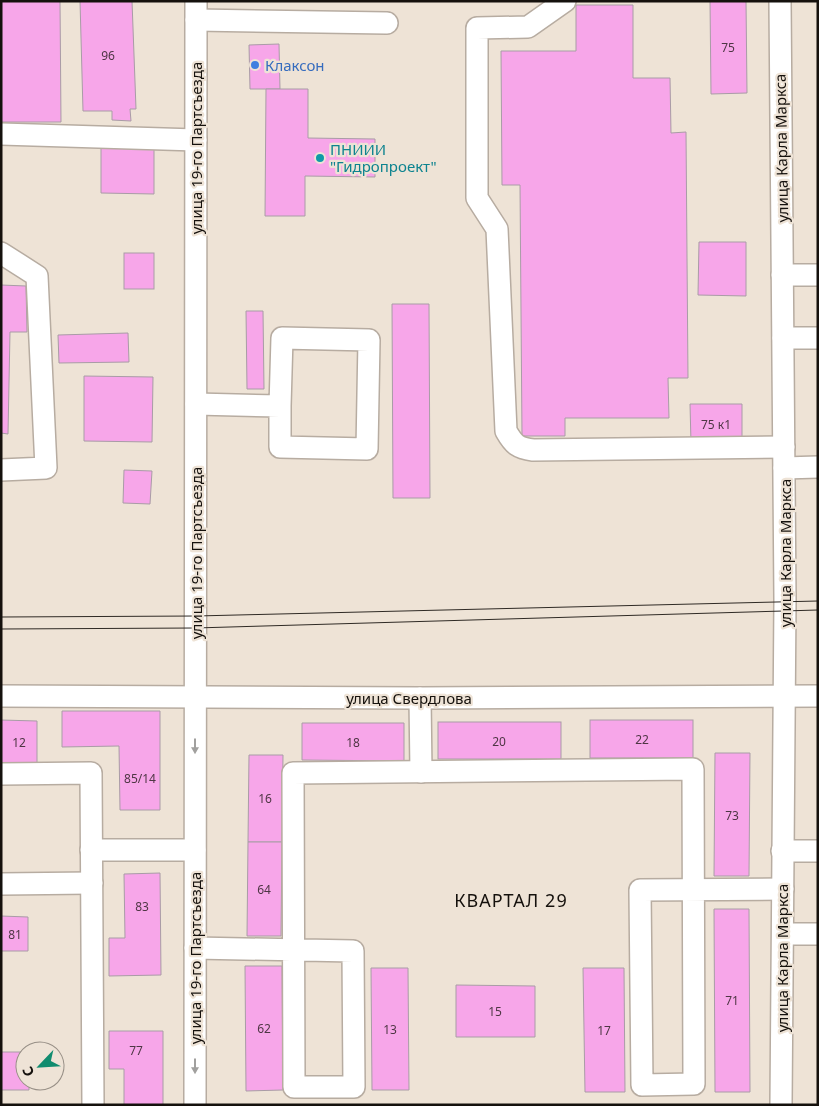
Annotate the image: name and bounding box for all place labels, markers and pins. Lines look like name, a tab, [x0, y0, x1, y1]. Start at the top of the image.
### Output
place label: Клаксон	[265, 55, 325, 75]
marker: Клаксон	[249, 59, 261, 71]
place label: ПНИИИ "Гидропроект"	[330, 139, 437, 176]
marker: ПНИИИ "Гидропроект"	[314, 152, 326, 164]

